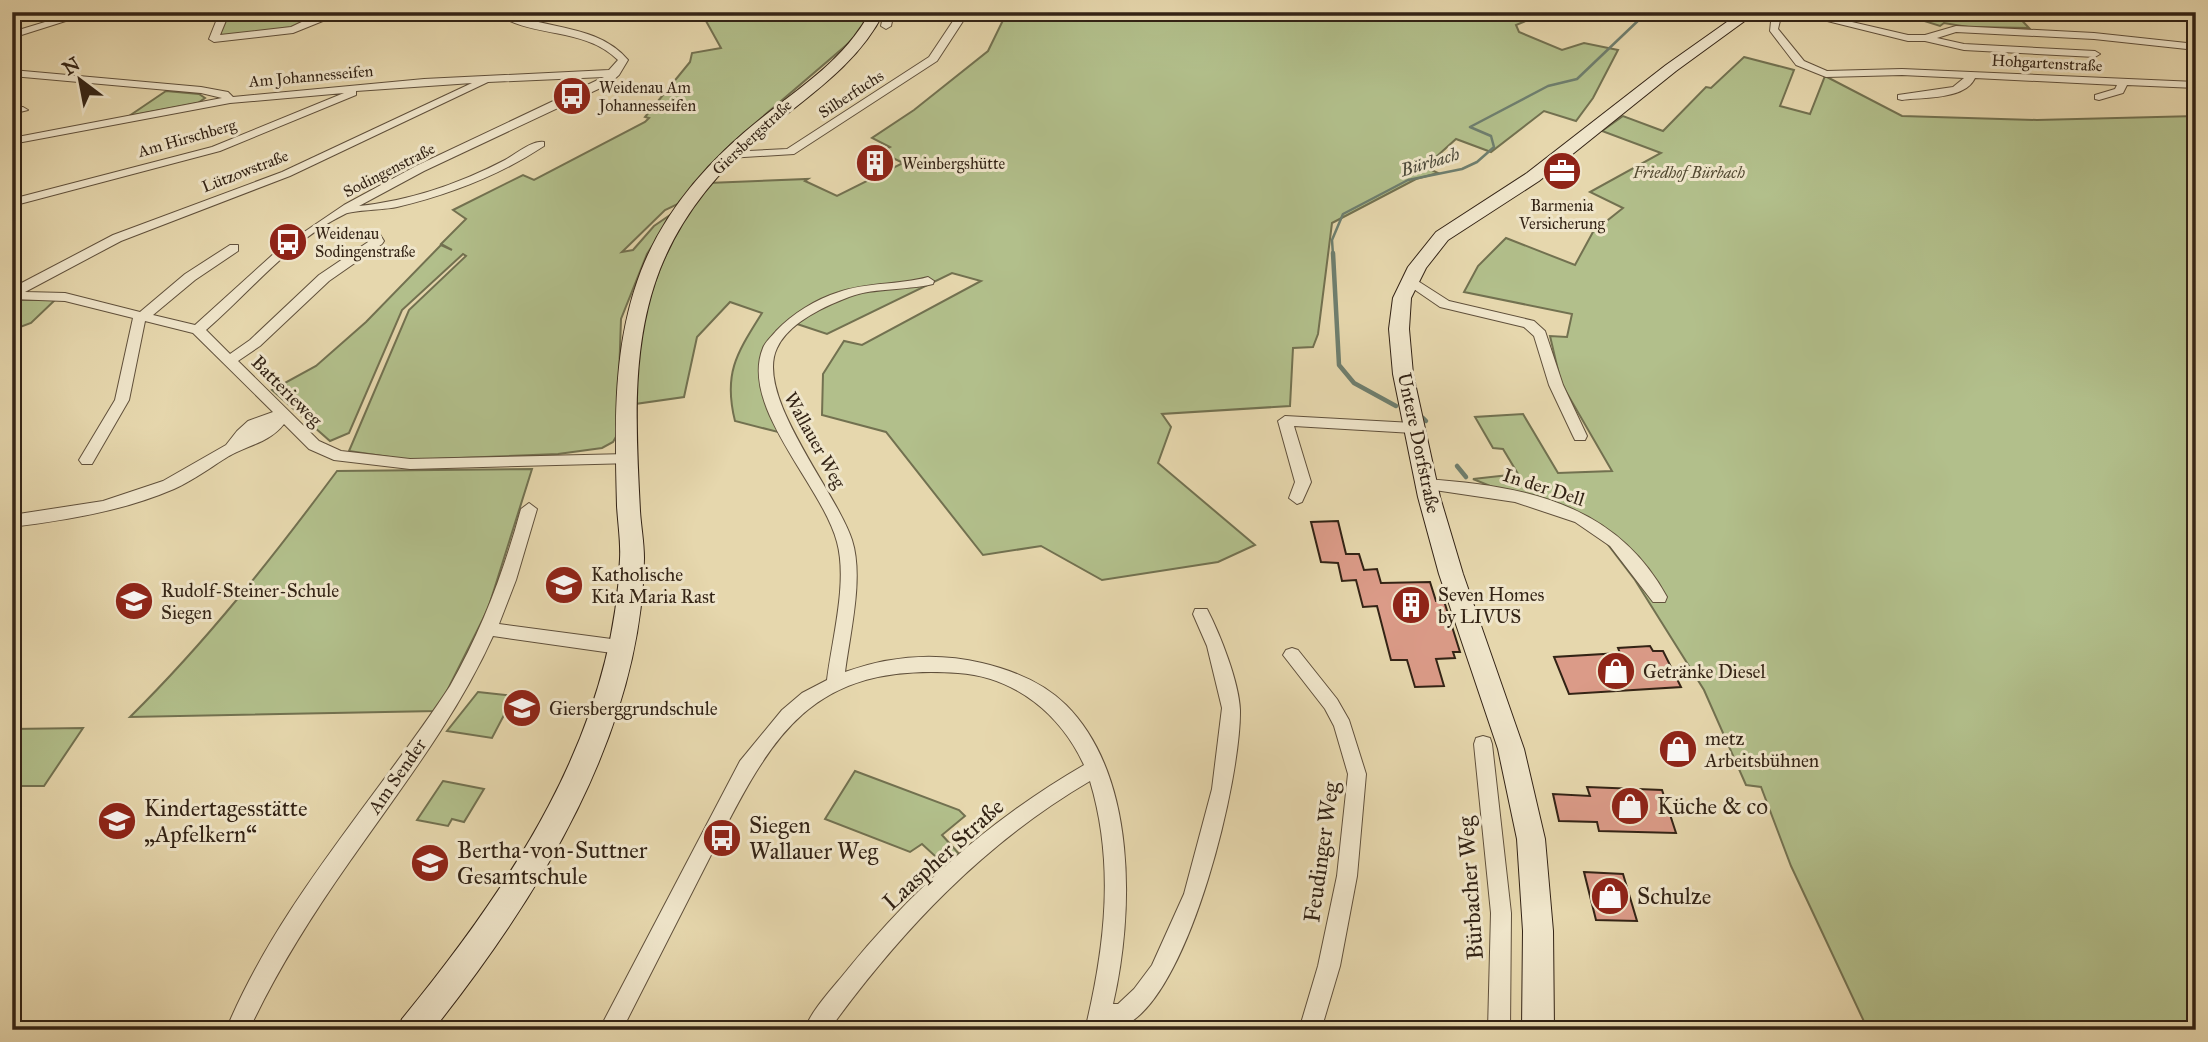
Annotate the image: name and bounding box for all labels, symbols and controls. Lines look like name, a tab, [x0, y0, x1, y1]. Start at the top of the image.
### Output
north arrow	[46, 46, 116, 116]
street label: Hohgartenstraße	[1991, 51, 2103, 76]
text: N	[58, 52, 84, 80]
street label: Am Johannesseifen	[247, 61, 374, 92]
street label: Silberfuchs	[815, 66, 887, 122]
bus stop icon: Weidenau Am Johannesseifen	[551, 75, 593, 117]
place label: Weidenau Am Johannesseifen	[597, 78, 697, 116]
street label: Giersbergstraße	[708, 95, 797, 179]
street label: Am Hirschberg	[135, 115, 239, 162]
street label: Sodingenstraße	[340, 139, 439, 202]
building icon: Weinbergshütte	[854, 142, 896, 184]
water label: Bürbach	[1397, 143, 1462, 182]
street label: Lützowstraße	[199, 146, 291, 196]
office icon: Barmenia Versicherung	[1541, 150, 1583, 192]
place label: Weinbergshütte	[902, 154, 1006, 174]
park label: Friedhof Bürbach	[1632, 163, 1745, 182]
place label: Barmenia Versicherung	[1518, 196, 1605, 234]
bus stop icon: Weidenau Sodingenstraße	[267, 221, 309, 263]
place label: Weidenau Sodingenstraße	[315, 224, 416, 262]
street label: Batterieweg	[246, 351, 327, 432]
street label: Untere Dorfstraße	[1393, 371, 1445, 515]
street label: Wallauer Weg	[778, 388, 851, 493]
street label: In der Dell	[1500, 463, 1588, 511]
place label: Katholische Kita Maria Rast	[591, 563, 716, 608]
school or university icon: Katholische Kita Maria Rast	[543, 564, 585, 606]
place label: Rudolf-Steiner-Schule Siegen	[161, 579, 339, 625]
school or university icon: Rudolf-Steiner-Schule Siegen	[113, 580, 155, 622]
place label: Seven Homes by LIVUS	[1438, 583, 1545, 628]
building icon: Seven Homes by LIVUS	[1390, 584, 1432, 626]
shop icon: Getränke Diesel	[1595, 650, 1637, 692]
place label: Getränke Diesel	[1643, 660, 1767, 683]
school or university icon: Giersberggrundschule	[501, 687, 543, 729]
place label: Giersberggrundschule	[549, 697, 718, 721]
place label: metz Arbeitsbühnen	[1704, 727, 1819, 772]
shop icon: metz Arbeitsbühnen	[1657, 728, 1699, 770]
street label: Am Sender	[362, 733, 432, 819]
street label: Feudinger Weg	[1297, 780, 1346, 924]
shop icon: Küche & co	[1609, 785, 1651, 827]
street label: Laaspher Straße	[877, 792, 1009, 916]
place label: Küche & co	[1657, 792, 1768, 820]
place label: Kindertagesstätte „Apfelkern“	[144, 794, 308, 848]
school or university icon: Kindertagesstätte „Apfelkern“	[96, 800, 138, 842]
place label: Siegen Wallauer Weg	[749, 811, 878, 866]
street label: Bürbacher Weg	[1451, 815, 1490, 961]
bus stop icon: Siegen Wallauer Weg	[701, 817, 743, 859]
place label: Bertha-von-Suttner Gesamtschule	[457, 836, 648, 890]
school or university icon: Bertha-von-Suttner Gesamtschule	[409, 842, 451, 884]
shop icon: Schulze	[1589, 875, 1631, 917]
place label: Schulze	[1637, 882, 1711, 910]

